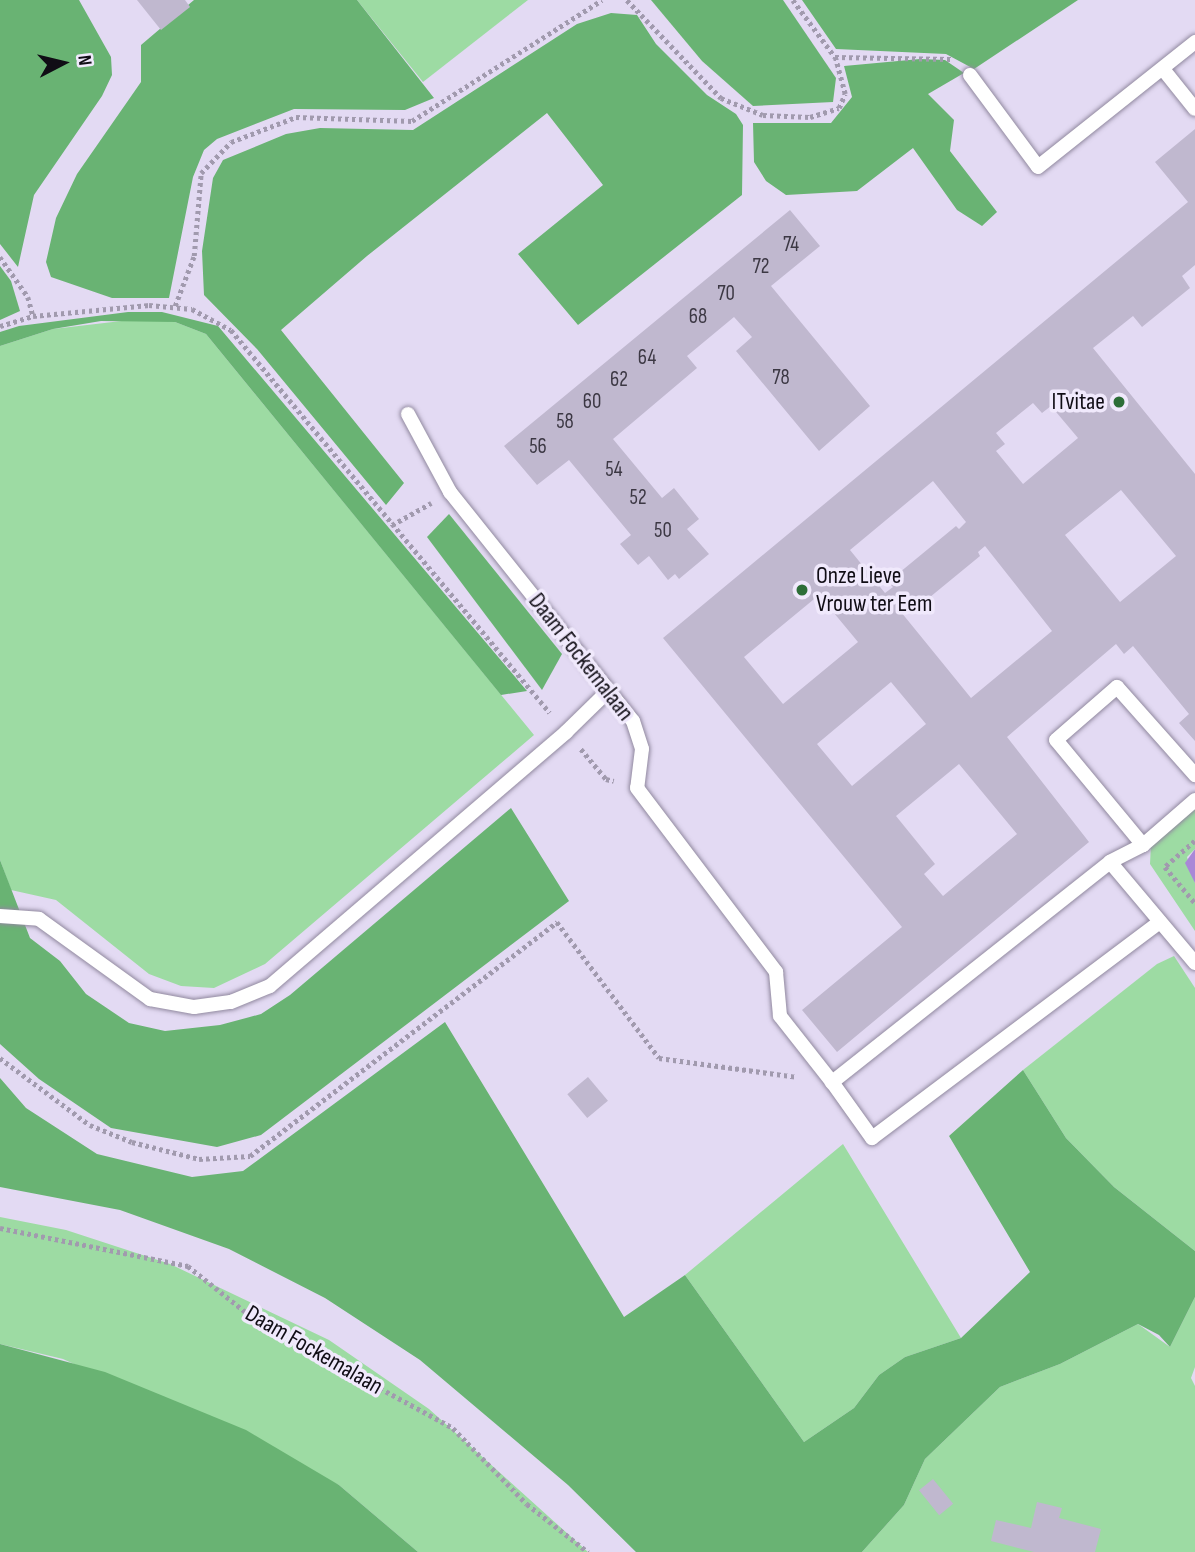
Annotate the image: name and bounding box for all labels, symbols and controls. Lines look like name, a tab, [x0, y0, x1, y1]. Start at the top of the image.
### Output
north arrow	[28, 28, 98, 98]
text: N	[72, 54, 96, 67]
house number: 74	[783, 232, 799, 258]
house number: 72	[752, 254, 770, 280]
house number: 70	[717, 281, 735, 307]
house number: 68	[689, 304, 707, 330]
house number: 64	[638, 345, 656, 371]
house number: 78	[772, 365, 790, 391]
house number: 62	[610, 367, 628, 393]
place label: ITvitae	[1052, 388, 1105, 416]
house number: 60	[583, 389, 601, 415]
marker: ITvitae	[1111, 394, 1127, 410]
house number: 58	[556, 409, 574, 435]
house number: 56	[529, 434, 547, 460]
house number: 54	[605, 457, 623, 483]
house number: 52	[629, 485, 647, 511]
house number: 50	[654, 518, 672, 544]
place label: Onze Lieve Vrouw ter Eem	[816, 562, 932, 618]
marker: Onze Lieve Vrouw ter Eem	[794, 582, 810, 598]
street label: Daam Fockemalaan	[522, 587, 640, 727]
street label: Daam Fockemalaan	[240, 1299, 388, 1401]

